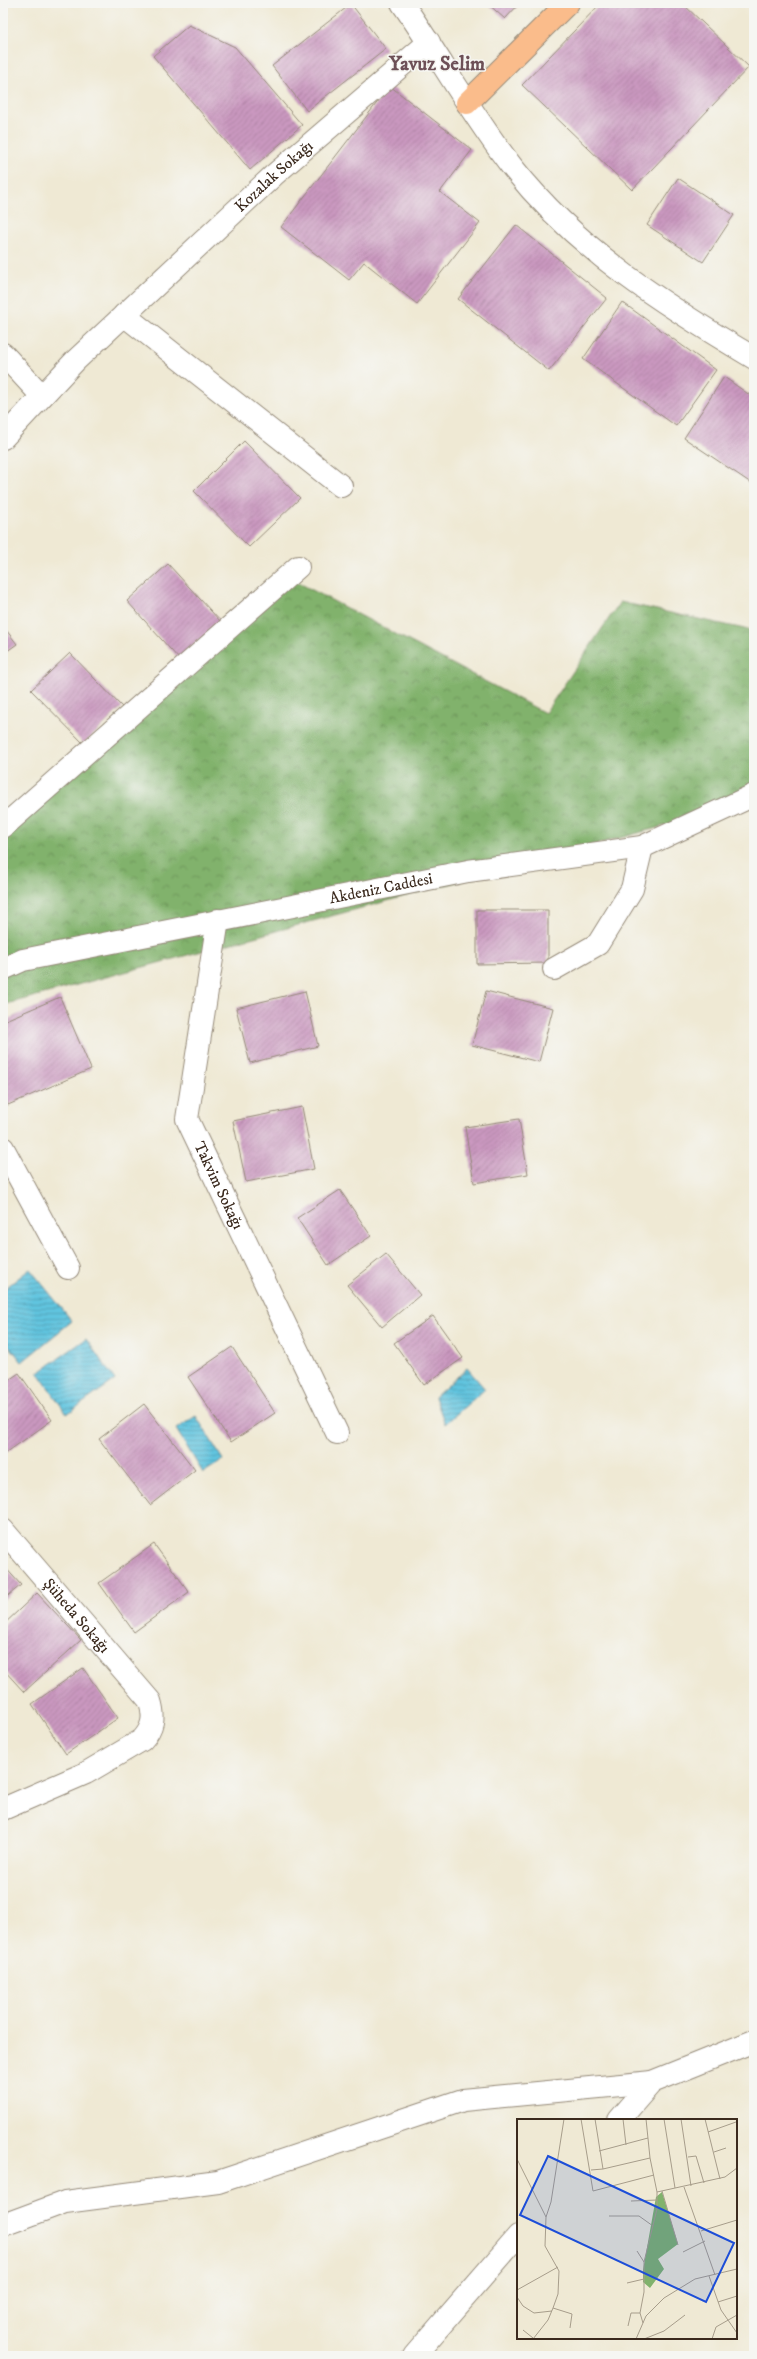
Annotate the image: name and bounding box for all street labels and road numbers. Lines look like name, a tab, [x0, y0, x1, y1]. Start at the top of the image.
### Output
street label: Kozalak Sokağı	[231, 136, 317, 216]
street label: Akdeniz Caddesi	[328, 868, 434, 909]
street label: Takvim Sokağı	[189, 1138, 248, 1233]
street label: Şüheda Sokağı	[39, 1574, 114, 1657]

